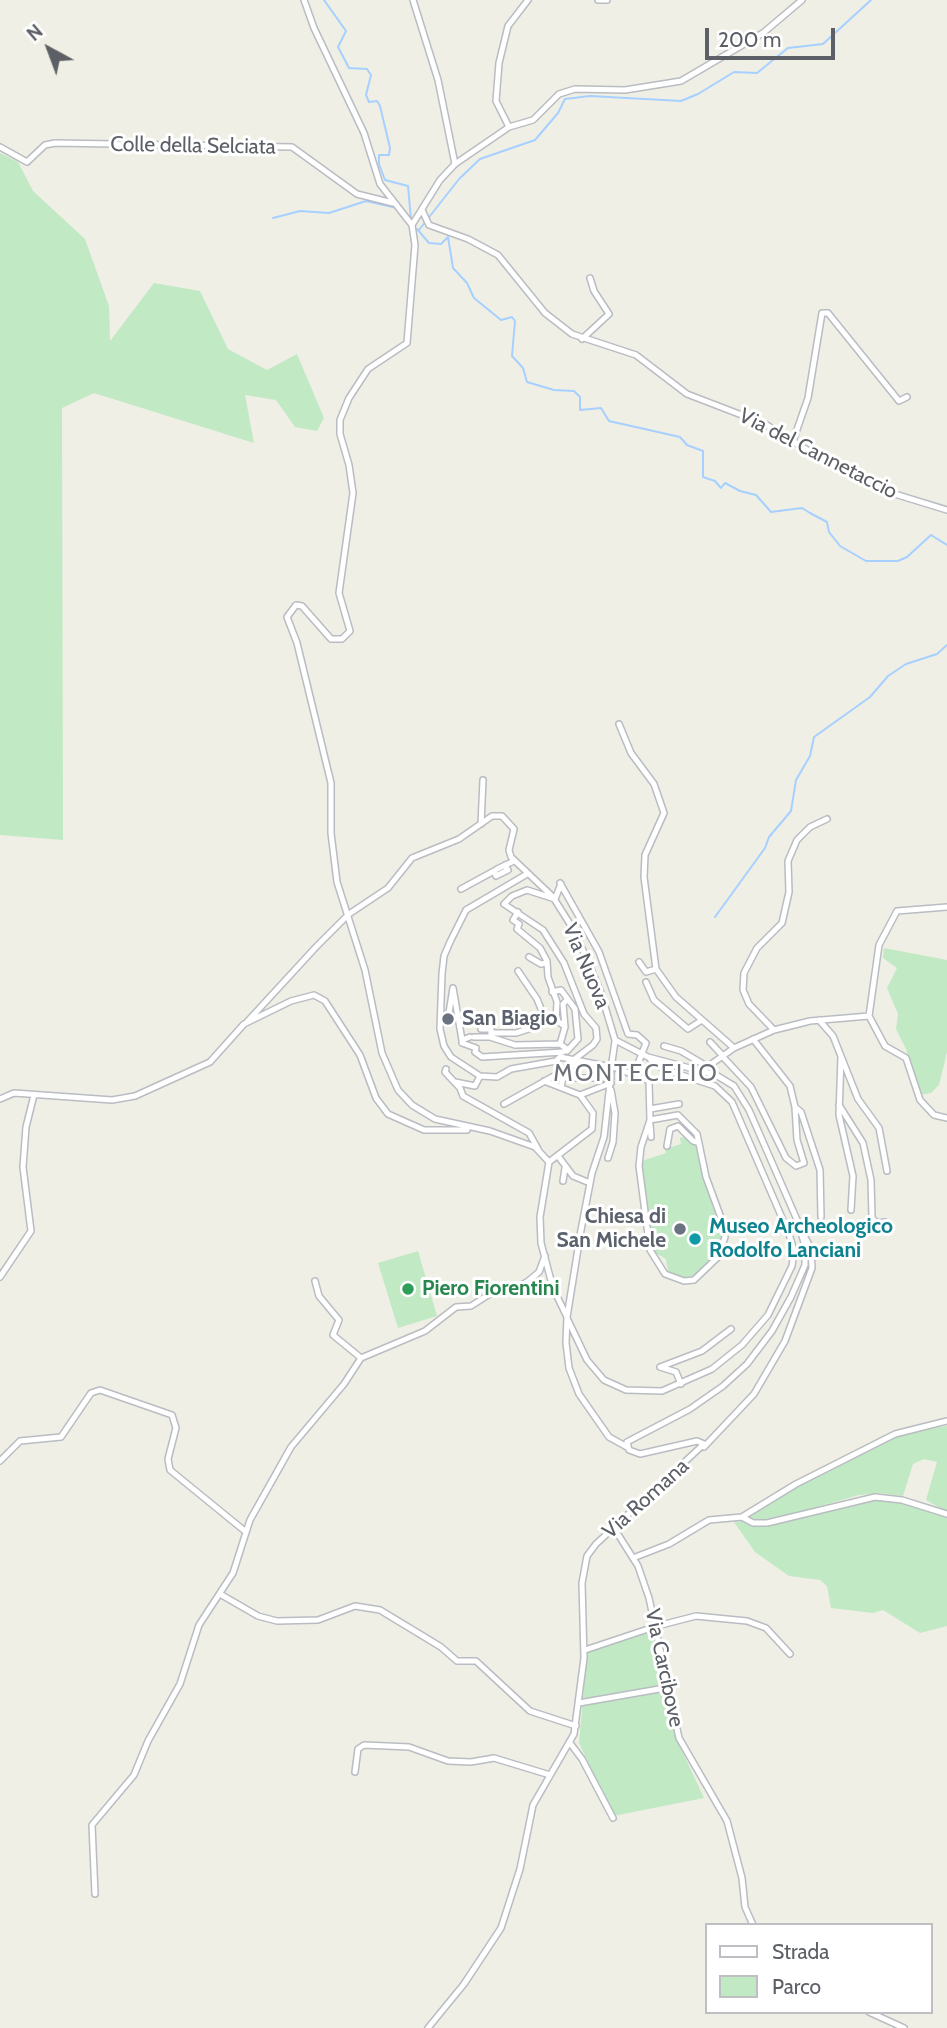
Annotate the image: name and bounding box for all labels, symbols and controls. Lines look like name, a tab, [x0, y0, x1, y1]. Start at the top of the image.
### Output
north arrow	[14, 14, 84, 84]
scale bar	[709, 14, 838, 58]
text: N	[22, 20, 48, 46]
text: 200 m	[718, 27, 781, 52]
street label: Colle della Selciata	[110, 132, 276, 160]
street label: Via del Cannetaccio	[735, 403, 901, 505]
street label: Via Nuova	[557, 920, 615, 1012]
place label: San Biagio	[462, 1006, 557, 1032]
marker: San Biagio	[440, 1011, 456, 1027]
district label: MONTECELIO	[555, 1060, 717, 1088]
place label: Chiesa di San Michele	[557, 1204, 666, 1254]
place label: Museo Archeologico Rodolfo Lanciani	[709, 1214, 893, 1264]
marker: Chiesa di San Michele	[672, 1221, 688, 1237]
marker: Museo Archeologico Rodolfo Lanciani	[687, 1231, 703, 1247]
place label: Piero Fiorentini	[422, 1276, 559, 1302]
marker: Piero Fiorentini	[400, 1281, 416, 1297]
street label: Via Romana	[598, 1454, 694, 1544]
street label: Via Carcibove	[639, 1607, 689, 1729]
legend	[706, 1923, 933, 2014]
text: Strada	[772, 1939, 829, 1964]
text: Parco	[772, 1974, 821, 1999]

